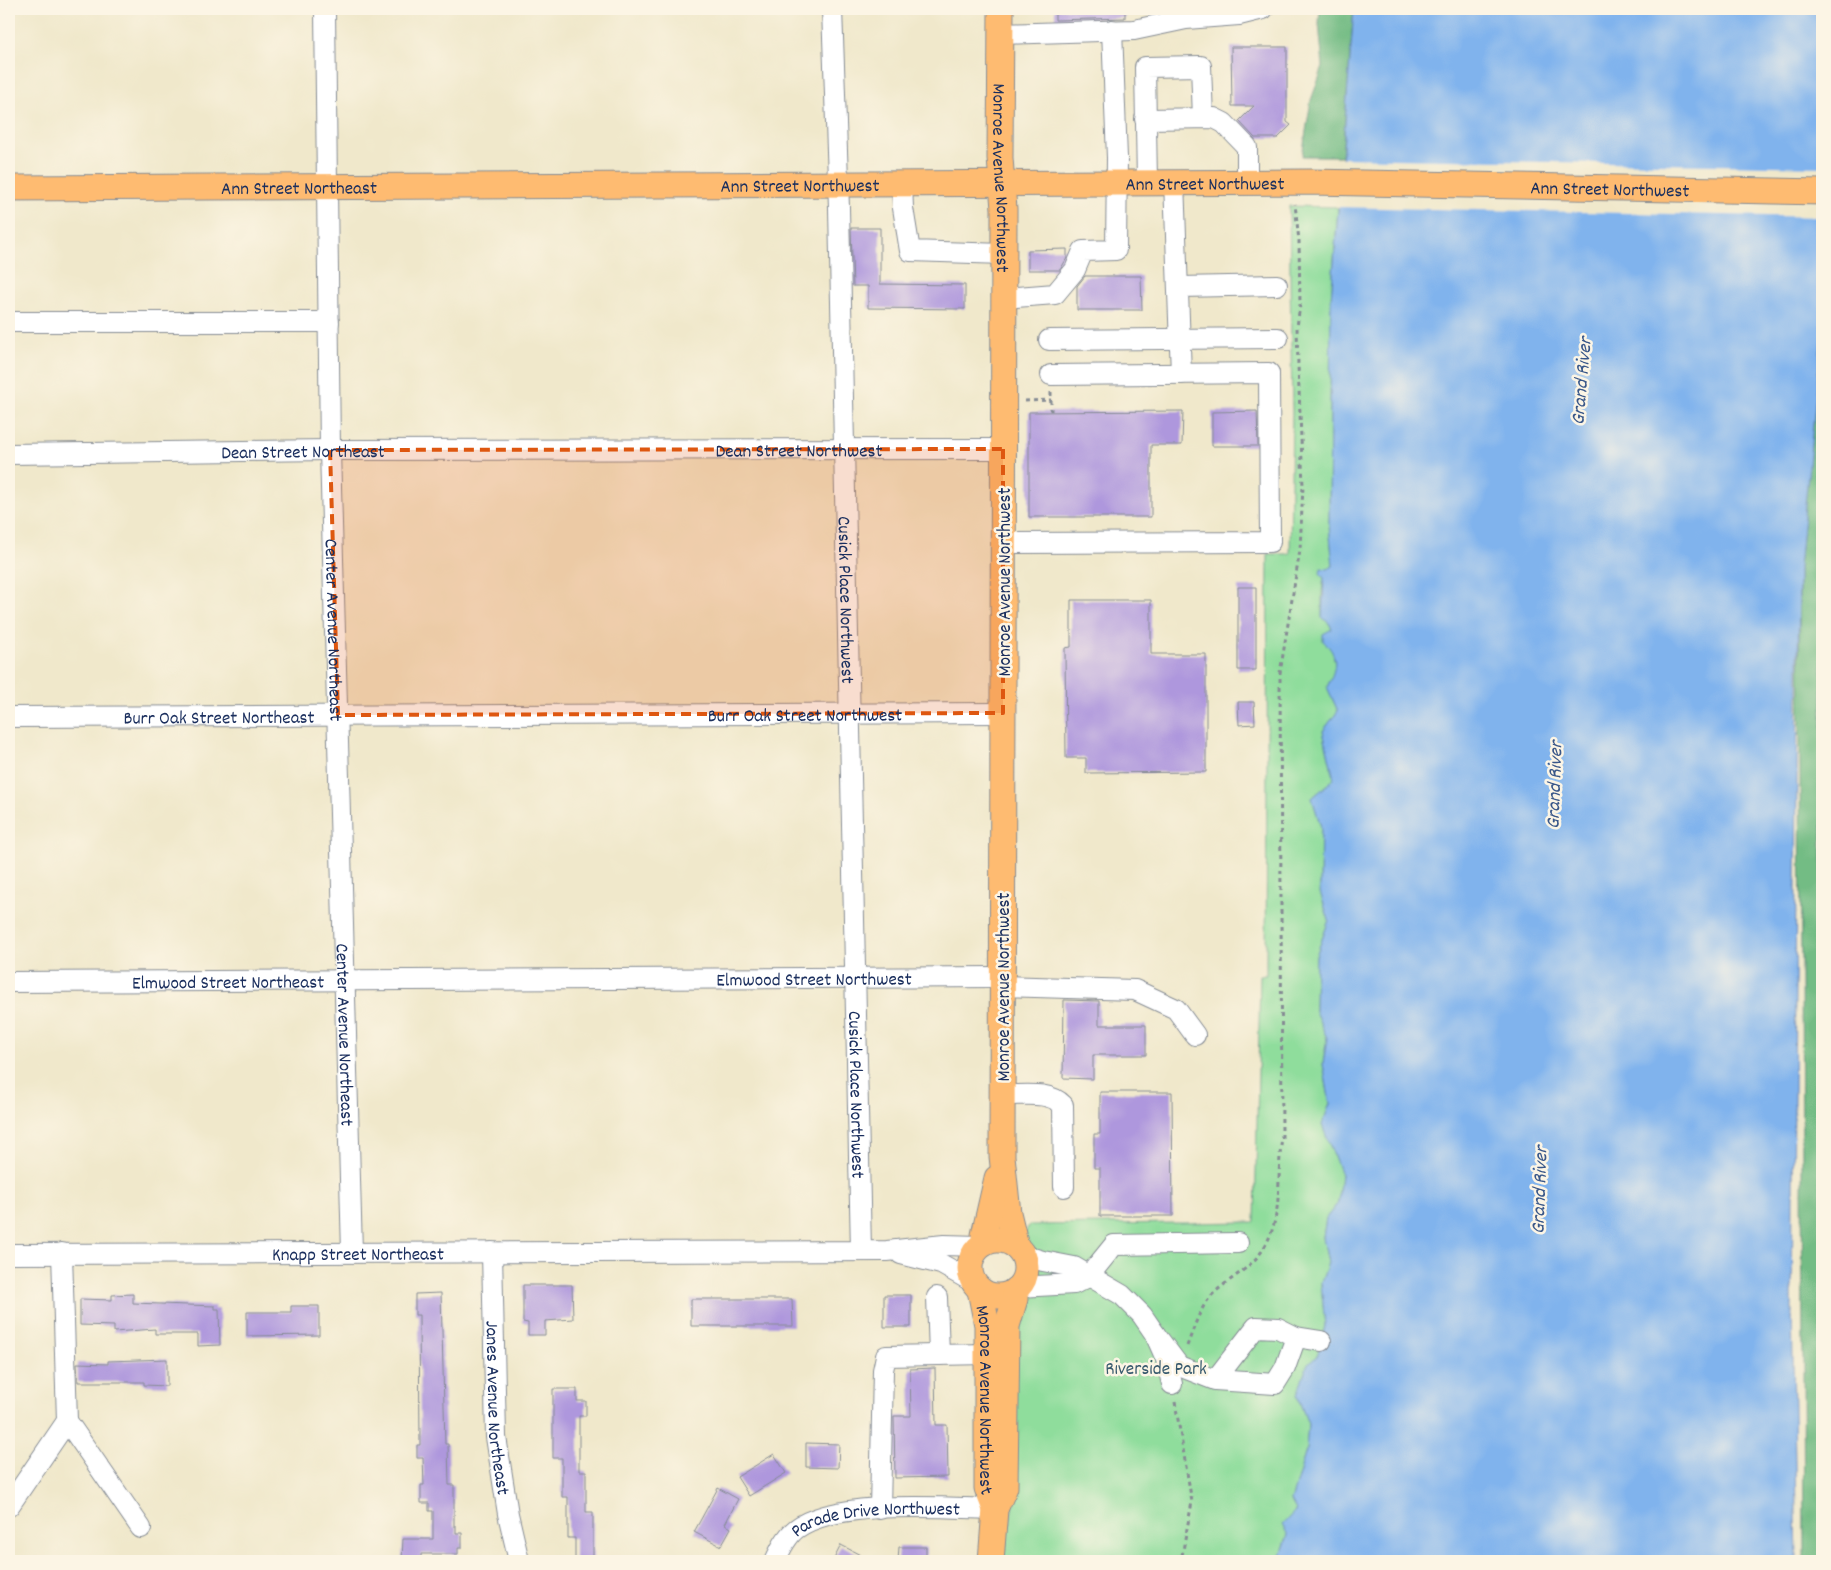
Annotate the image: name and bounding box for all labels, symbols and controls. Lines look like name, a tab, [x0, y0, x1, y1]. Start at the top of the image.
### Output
street label: Monroe Avenue Northwest	[983, 83, 1014, 273]
street label: Ann Street Northwest	[1125, 172, 1285, 200]
street label: Ann Street Northwest	[720, 174, 880, 202]
street label: Ann Street Northeast	[221, 176, 377, 204]
street label: Ann Street Northwest	[1530, 176, 1690, 206]
water label: Grand River	[1565, 334, 1601, 426]
street label: Dean Street Northwest	[715, 439, 883, 466]
street label: Dean Street Northeast	[221, 440, 385, 468]
street label: Monroe Avenue Northwest	[993, 487, 1020, 677]
street label: Cusick Place Northwest	[829, 516, 859, 684]
street label: Center Avenue Northeast	[315, 538, 347, 722]
street label: Burr Oak Street Northwest	[708, 703, 902, 731]
street label: Burr Oak Street Northeast	[123, 706, 315, 734]
water label: Grand River	[1540, 738, 1572, 830]
street label: Monroe Avenue Northwest	[992, 892, 1019, 1082]
street label: Center Avenue Northeast	[327, 943, 359, 1127]
street label: Elmwood Street Northwest	[716, 967, 912, 995]
street label: Elmwood Street Northeast	[132, 970, 324, 998]
street label: Cusick Place Northwest	[839, 1011, 869, 1179]
water label: Grand River	[1525, 1143, 1557, 1235]
street label: Knapp Street Northeast	[272, 1243, 444, 1270]
street label: Monroe Avenue Northwest	[966, 1303, 998, 1500]
street label: Janes Avenue Northeast	[476, 1320, 515, 1497]
park label: Riverside Park	[1105, 1357, 1207, 1384]
street label: Parade Drive Northwest	[786, 1497, 960, 1545]

